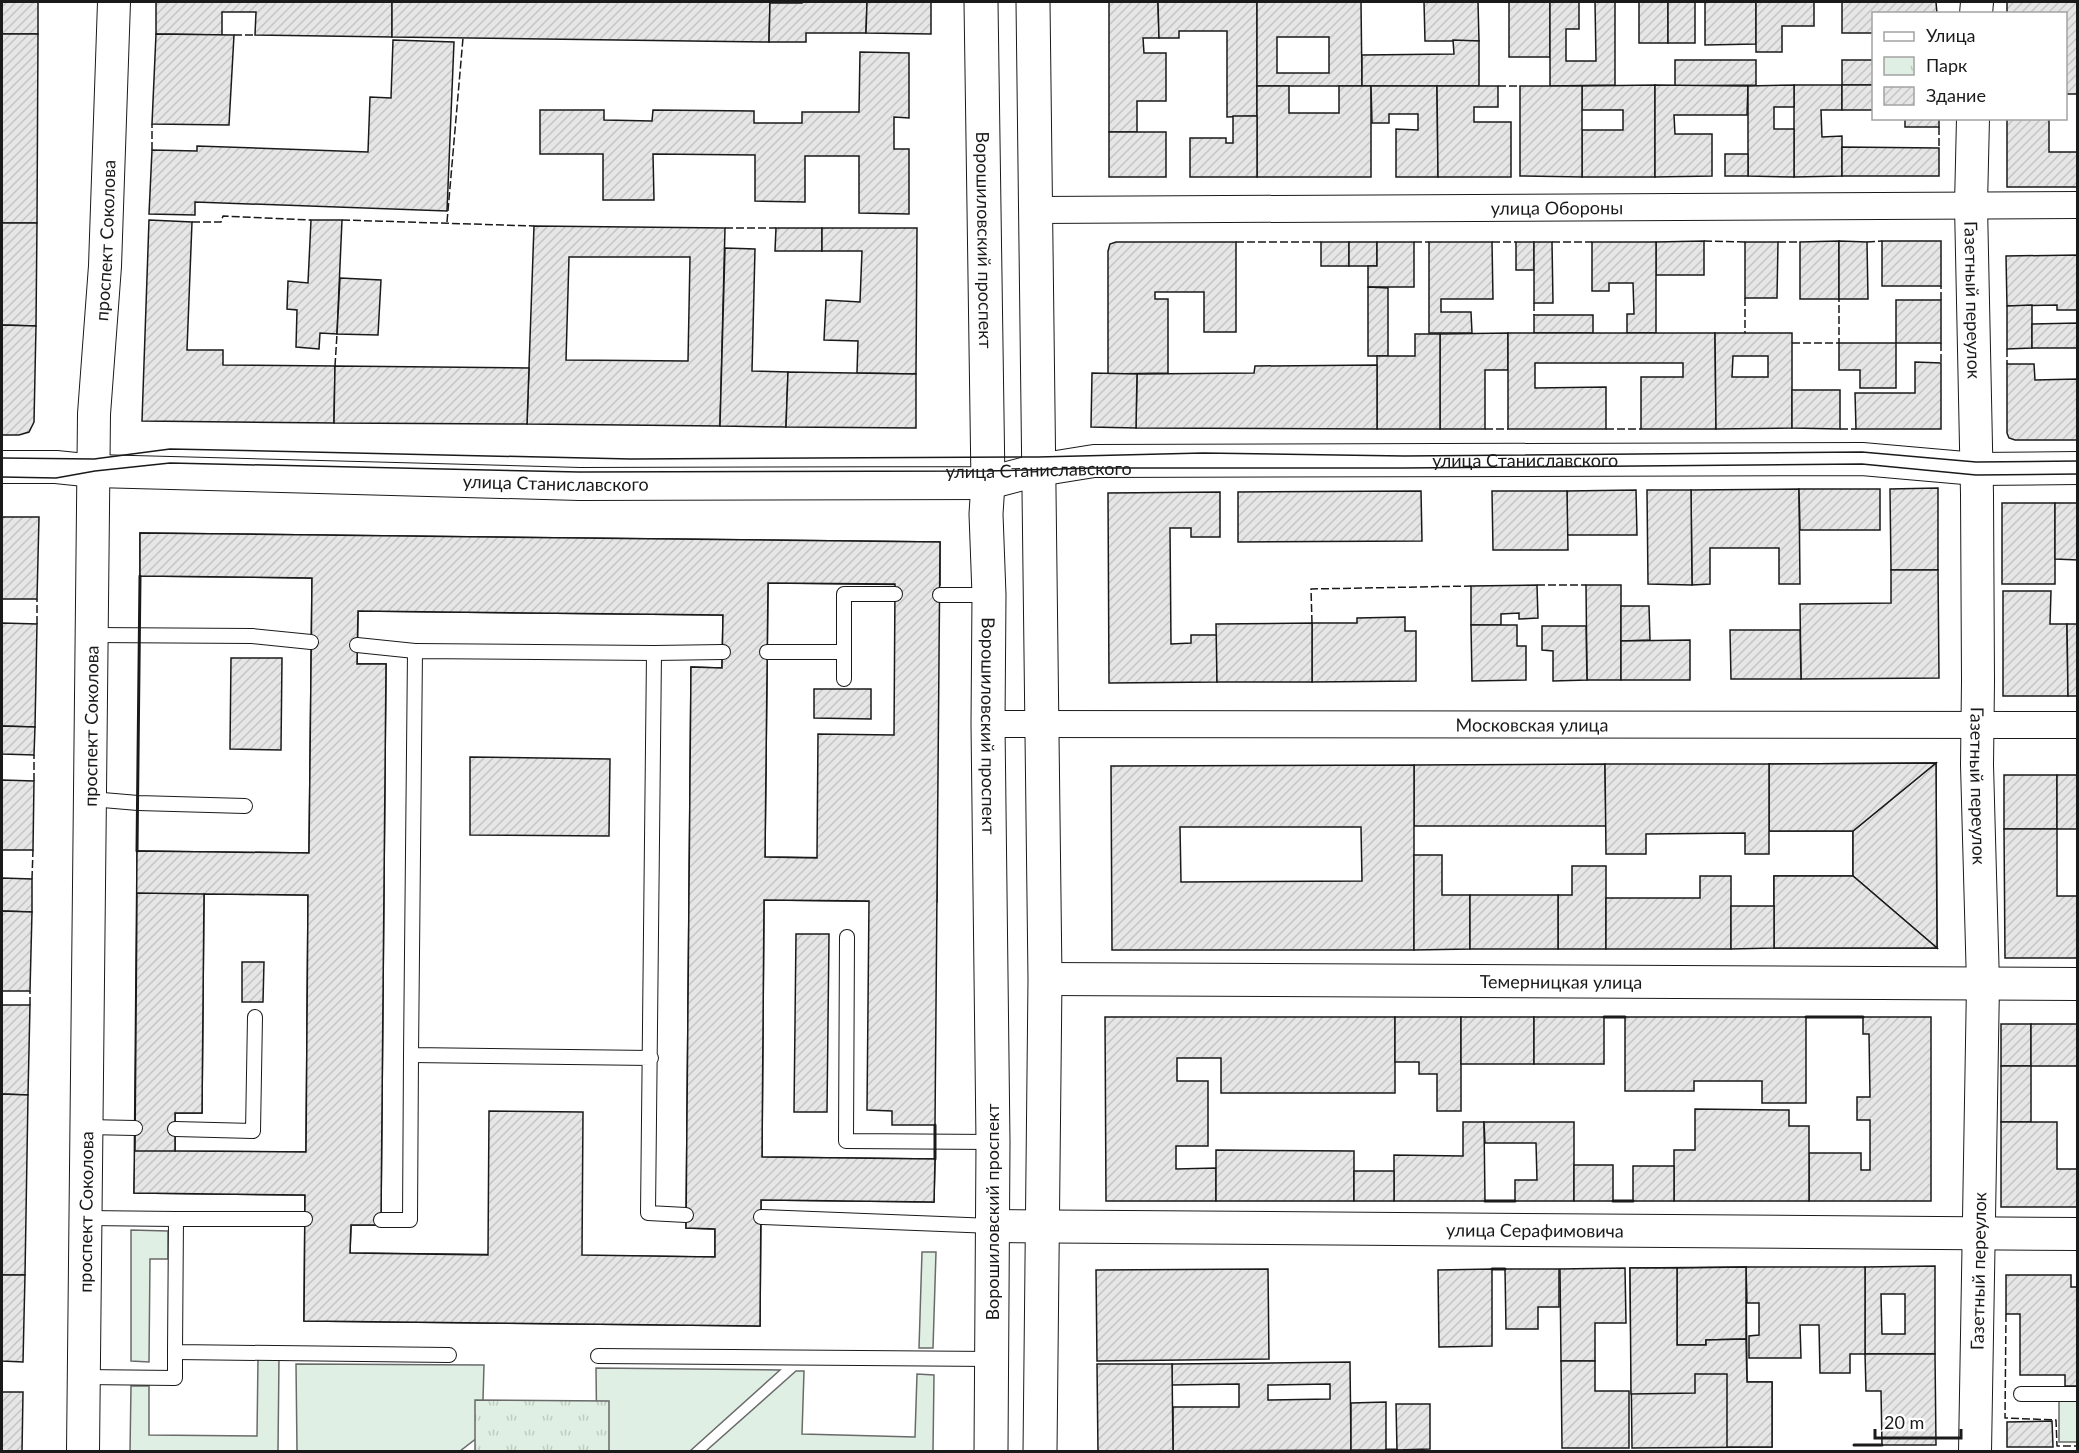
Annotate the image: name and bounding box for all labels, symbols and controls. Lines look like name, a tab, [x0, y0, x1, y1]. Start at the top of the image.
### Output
legend	[1872, 12, 2067, 120]
text: Улица	[1926, 24, 1976, 46]
text: Парк	[1926, 54, 1968, 76]
text: Здание	[1926, 84, 1986, 106]
street label: Ворошиловский проспект	[972, 131, 997, 349]
street label: проспект Соколова	[90, 159, 120, 322]
street label: улица Обороны	[1491, 196, 1623, 219]
street label: Газетный переулок	[1960, 221, 1986, 380]
street label: улица Станиславского	[1432, 449, 1618, 471]
street label: улица Станиславского	[946, 457, 1132, 482]
street label: улица Станиславского	[462, 470, 649, 495]
street label: Ворошиловский проспект	[977, 617, 1000, 835]
street label: проспект Соколова	[79, 645, 103, 807]
street label: Газетный переулок	[1966, 707, 1991, 866]
street label: Московская улица	[1456, 713, 1608, 736]
street label: Темерницкая улица	[1480, 970, 1642, 993]
street label: Ворошиловский проспект	[981, 1103, 1003, 1321]
street label: проспект Соколова	[74, 1131, 97, 1293]
street label: Газетный переулок	[1966, 1191, 1990, 1350]
street label: улица Серафимовича	[1446, 1218, 1624, 1242]
scale bar	[1875, 1402, 1960, 1440]
text: 20 m	[1884, 1411, 1924, 1433]

